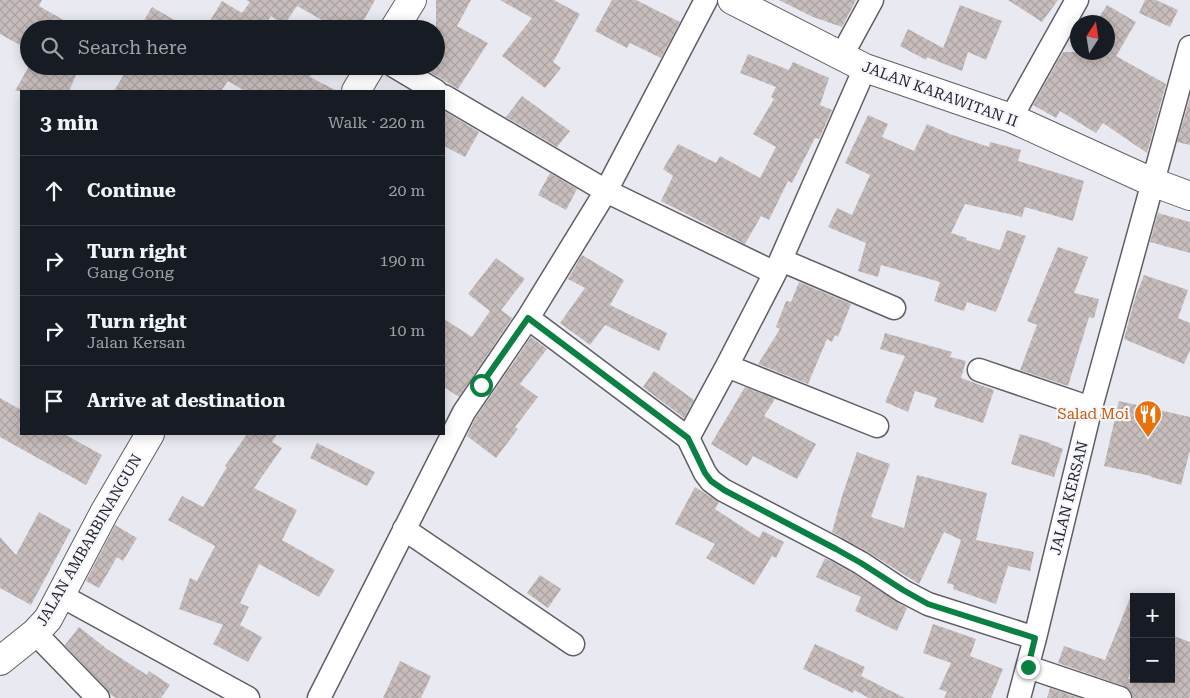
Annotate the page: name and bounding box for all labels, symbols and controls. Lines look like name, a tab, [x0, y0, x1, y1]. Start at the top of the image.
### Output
north arrow	[1070, 15, 1115, 60]
search box	[20, 20, 445, 75]
icon: search	[38, 34, 66, 62]
text: Search here	[78, 36, 187, 59]
street label: JALAN KARAWITAN II	[860, 57, 1020, 131]
text: 3 min	[40, 111, 98, 135]
text: Walk · 220 m	[328, 113, 425, 132]
icon: ahead	[40, 177, 68, 205]
text: Continue	[87, 179, 176, 202]
text: 20 m	[388, 181, 425, 200]
text: Turn right	[87, 240, 187, 263]
icon: right	[40, 247, 68, 275]
text: 190 m	[379, 251, 425, 270]
text: Gang Gong	[87, 263, 174, 282]
text: Turn right	[87, 310, 187, 333]
icon: right	[40, 317, 68, 345]
text: 10 m	[388, 321, 425, 340]
text: Jalan Kersan	[87, 333, 186, 352]
route start	[470, 374, 493, 397]
icon: arrive	[40, 387, 68, 415]
text: Arrive at destination	[87, 389, 285, 412]
restaurant icon: Salad Moi	[1133, 399, 1163, 438]
place label: Salad Moi	[1057, 405, 1129, 423]
street label: JALAN KERSAN	[1046, 439, 1092, 557]
street label: JALAN AMBARBINANGUN	[32, 451, 146, 629]
map controls	[1130, 593, 1175, 683]
button: +	[1130, 593, 1175, 638]
button: −	[1130, 638, 1175, 683]
route end	[1017, 656, 1040, 679]

